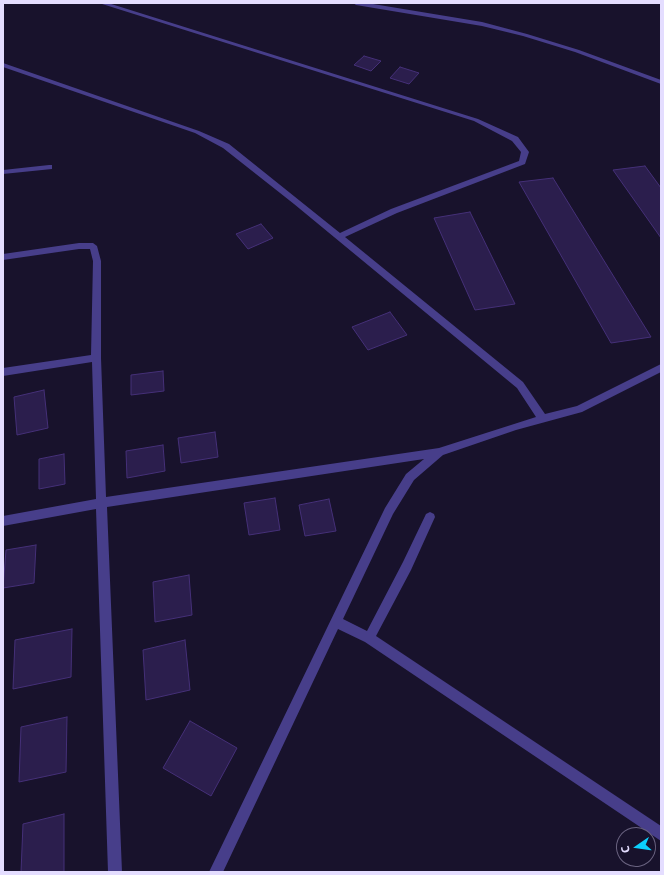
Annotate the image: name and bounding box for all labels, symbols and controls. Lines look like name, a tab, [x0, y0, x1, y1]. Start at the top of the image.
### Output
north arrow	[616, 827, 656, 867]
text: С	[617, 844, 633, 855]

